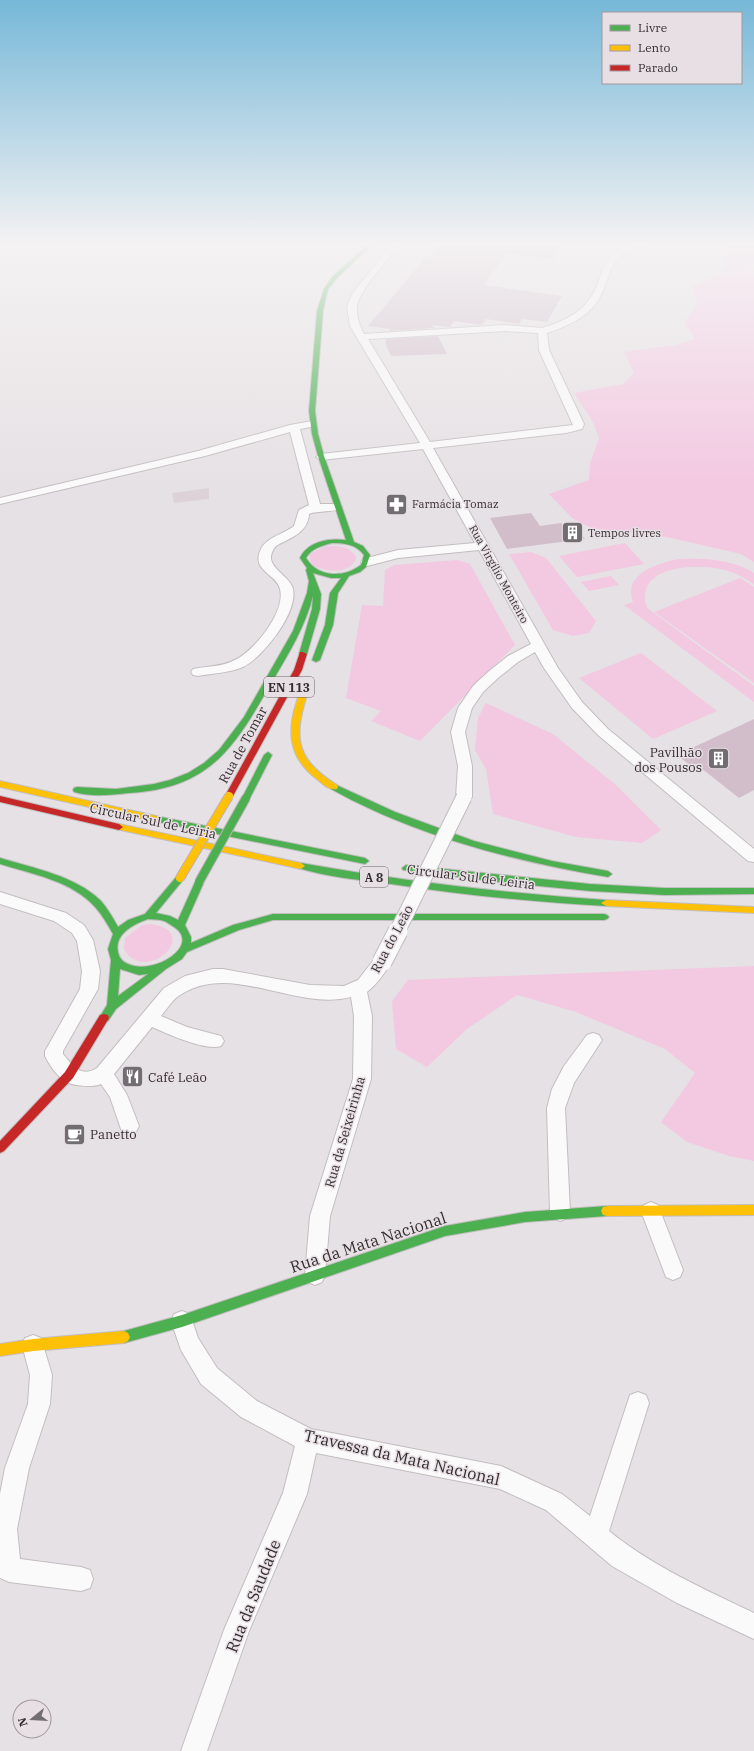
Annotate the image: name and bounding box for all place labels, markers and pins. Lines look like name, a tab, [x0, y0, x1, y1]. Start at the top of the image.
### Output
pharmacy icon: Farmácia Tomaz	[384, 491, 410, 517]
place label: Farmácia Tomaz	[412, 497, 499, 511]
building icon: Tempos livres	[560, 520, 586, 546]
place label: Tempos livres	[588, 526, 661, 540]
place label: Pavilhão dos Pousos	[634, 744, 702, 776]
building icon: Pavilhão dos Pousos	[705, 746, 731, 772]
restaurant icon: Café Leão	[120, 1064, 146, 1090]
place label: Café Leão	[148, 1069, 207, 1086]
cafe icon: Panetto	[62, 1121, 88, 1147]
place label: Panetto	[90, 1126, 137, 1143]

